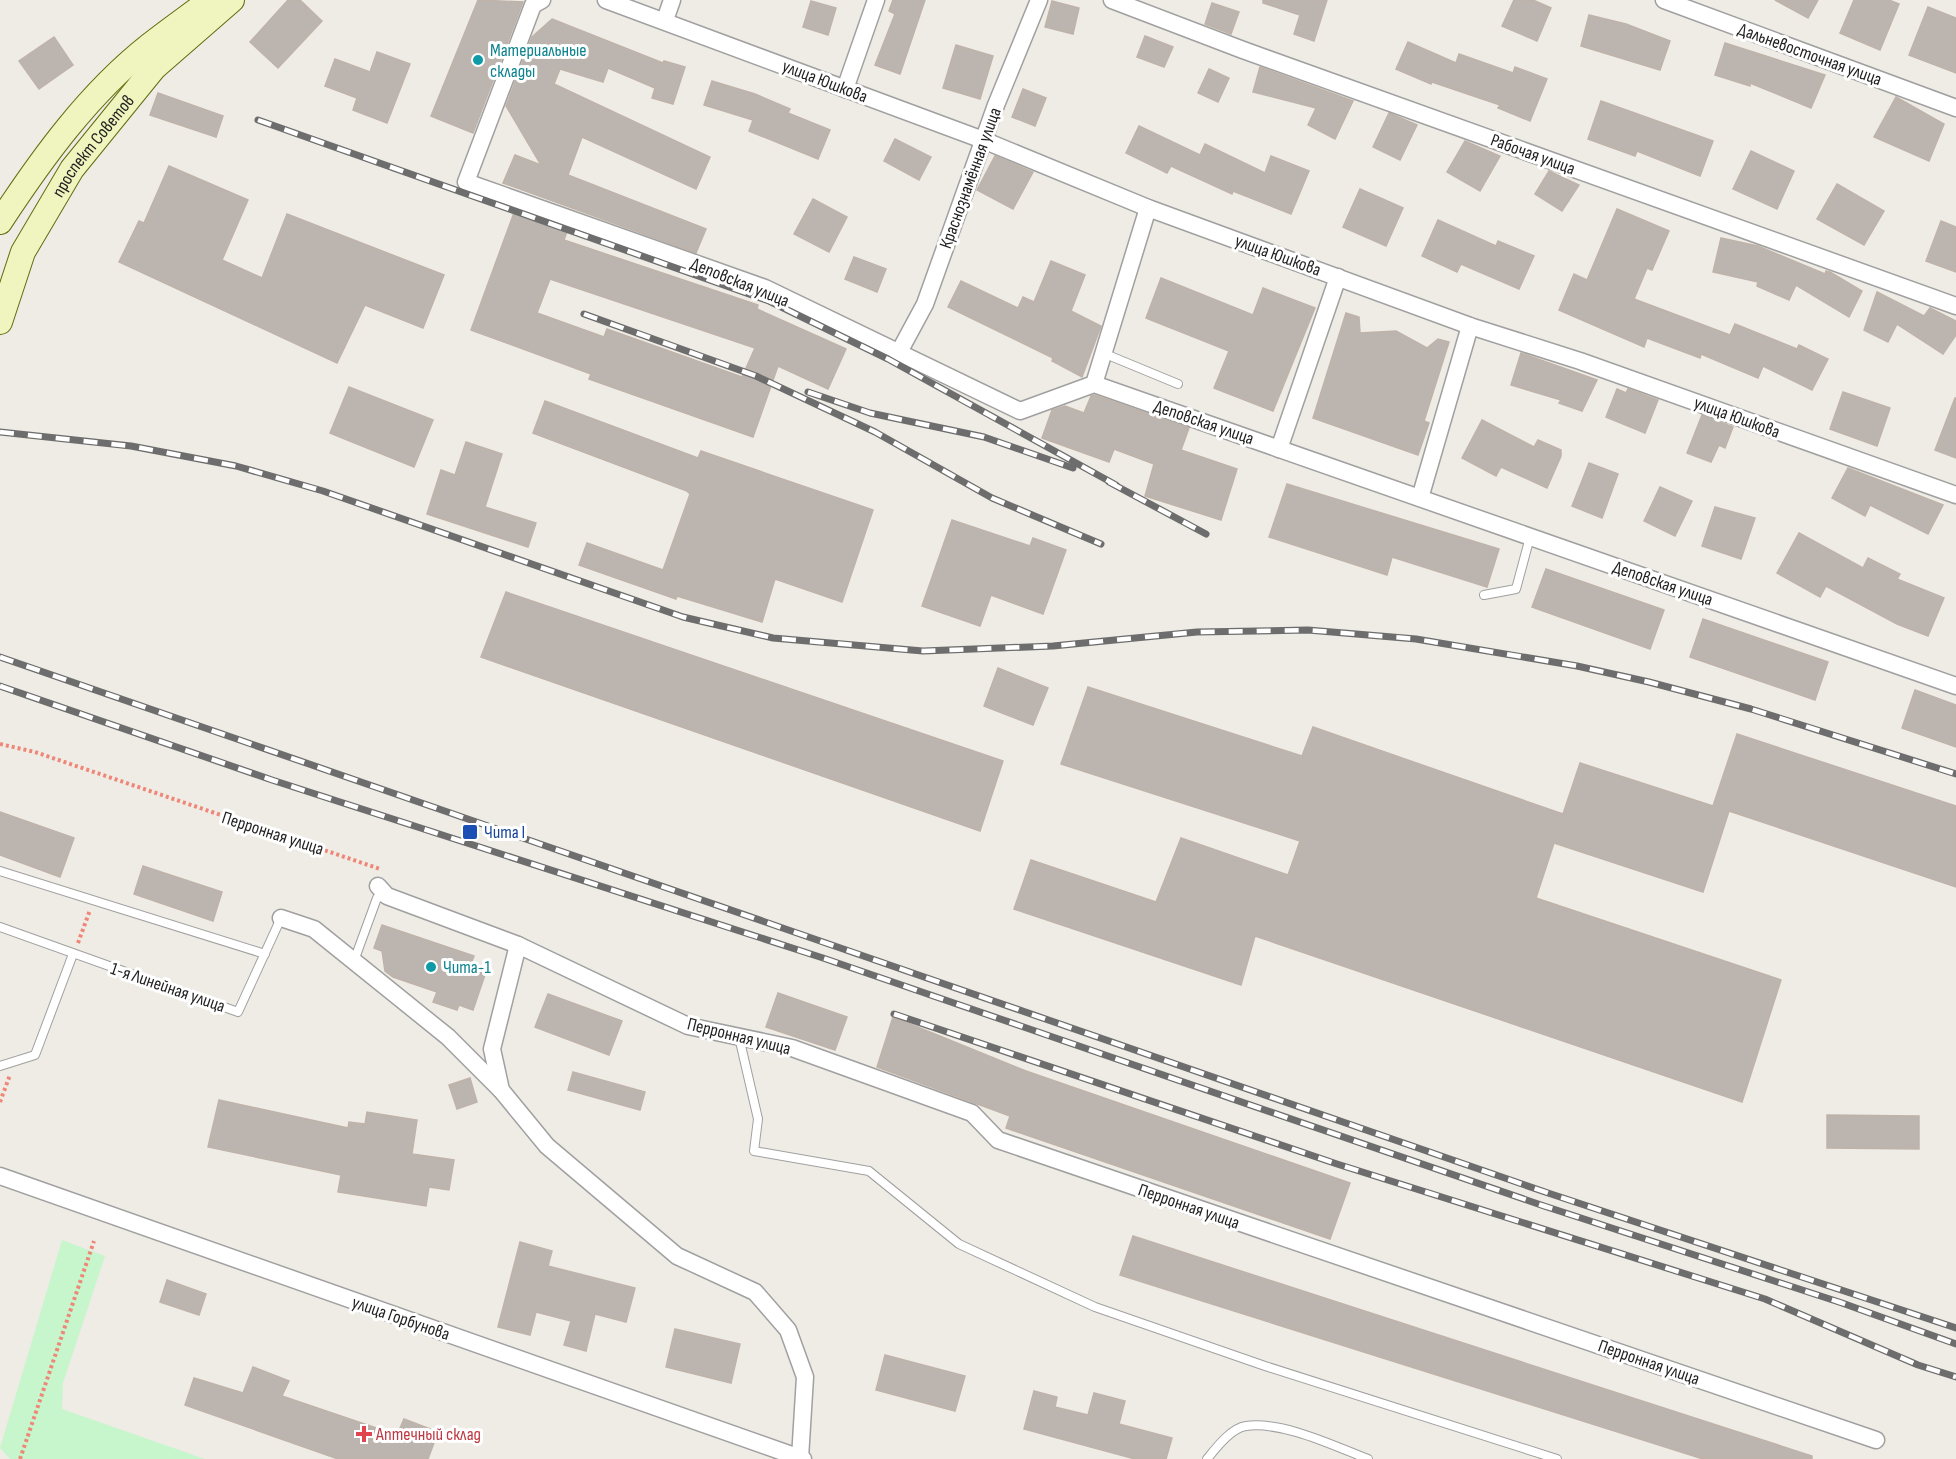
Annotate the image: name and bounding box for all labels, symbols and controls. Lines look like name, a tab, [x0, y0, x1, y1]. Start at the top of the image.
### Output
street label: Дальневосточная улица	[1735, 19, 1885, 90]
place label: Материальные склады	[490, 40, 587, 82]
marker: Материальные склады	[471, 53, 485, 67]
street label: улица Юшкова	[779, 56, 871, 107]
street label: проспект Советов	[48, 91, 139, 201]
street label: Краснознамённая улица	[935, 105, 1006, 252]
street label: Рабочая улица	[1488, 129, 1578, 179]
street label: улица Юшкова	[1232, 230, 1324, 281]
street label: Деповская улица	[687, 253, 792, 312]
street label: улица Юшкова	[1691, 392, 1783, 443]
street label: Деповская улица	[1151, 396, 1257, 449]
street label: Деповская улица	[1610, 557, 1716, 610]
street label: Перронная улица	[219, 807, 326, 860]
place label: Чита I	[484, 822, 525, 843]
marker: Чита I	[461, 823, 479, 841]
place label: Чита-1	[443, 957, 491, 978]
street label: 1-я Линейная улица	[108, 958, 228, 1017]
marker: Чита-1	[424, 960, 438, 974]
street label: Перронная улица	[685, 1014, 793, 1059]
street label: Перронная улица	[1135, 1179, 1242, 1234]
street label: улица Горбунова	[349, 1292, 453, 1345]
street label: Перронная улица	[1595, 1335, 1702, 1390]
place label: Аптечный склад	[375, 1424, 481, 1445]
marker: Аптечный склад	[357, 1427, 371, 1441]

